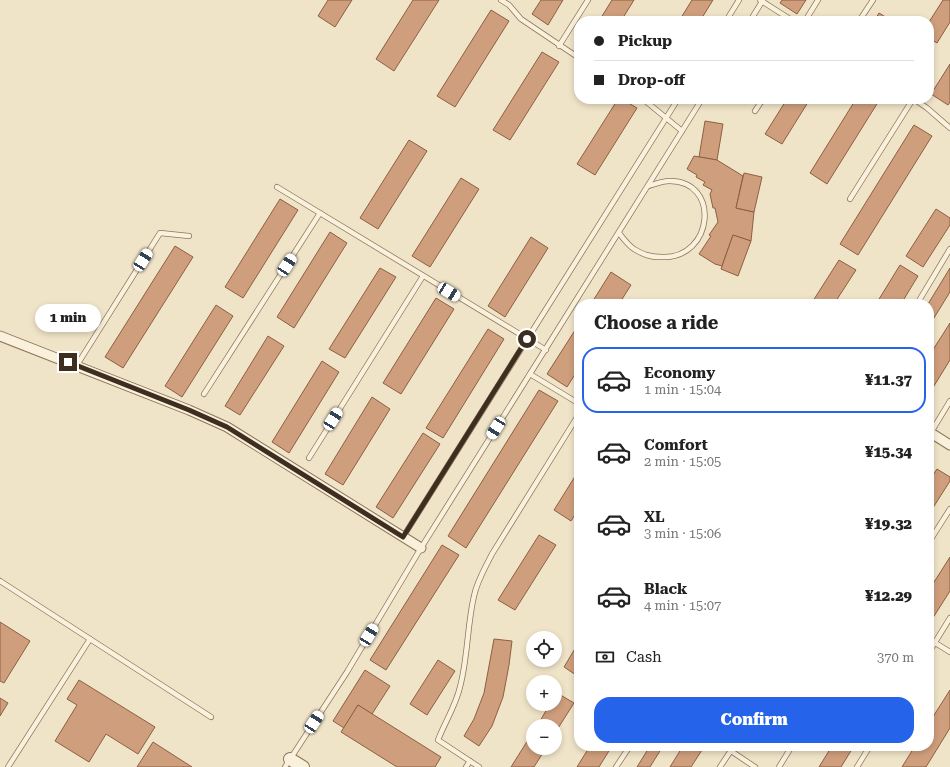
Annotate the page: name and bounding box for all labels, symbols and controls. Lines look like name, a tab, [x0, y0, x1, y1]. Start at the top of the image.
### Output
text: Pickup	[618, 32, 672, 50]
text: Drop-off	[618, 71, 685, 89]
car	[132, 247, 154, 273]
car	[275, 252, 299, 278]
car	[436, 281, 462, 303]
callout: 1 min	[35, 304, 101, 332]
text: 1 min	[50, 310, 86, 325]
text: Choose a ride	[594, 312, 718, 333]
route start	[518, 330, 536, 348]
route end	[59, 353, 77, 371]
icon: car	[596, 362, 632, 398]
text: Economy	[644, 364, 715, 382]
text: ¥11.37	[865, 371, 912, 389]
text: 1 min · 15:04	[644, 382, 721, 397]
car	[322, 406, 344, 432]
car	[485, 415, 507, 441]
icon: car	[596, 434, 632, 470]
text: Comfort	[644, 436, 708, 454]
text: ¥15.34	[865, 443, 912, 461]
text: 2 min · 15:05	[644, 454, 721, 469]
icon: car	[596, 506, 632, 542]
text: XL	[644, 508, 665, 526]
text: ¥19.32	[865, 515, 912, 533]
text: 3 min · 15:06	[644, 526, 721, 541]
icon: car	[596, 578, 632, 614]
text: Black	[644, 580, 687, 598]
text: ¥12.29	[865, 587, 912, 605]
text: 4 min · 15:07	[644, 598, 721, 613]
car	[358, 622, 380, 648]
map controls	[526, 631, 562, 755]
button: locate	[526, 631, 562, 667]
icon: cash	[594, 646, 616, 668]
text: Cash	[626, 648, 662, 666]
text: 370 m	[877, 650, 914, 665]
button: +	[526, 675, 562, 711]
button: Confirm	[594, 697, 914, 743]
car	[302, 709, 326, 735]
button: −	[526, 719, 562, 755]

